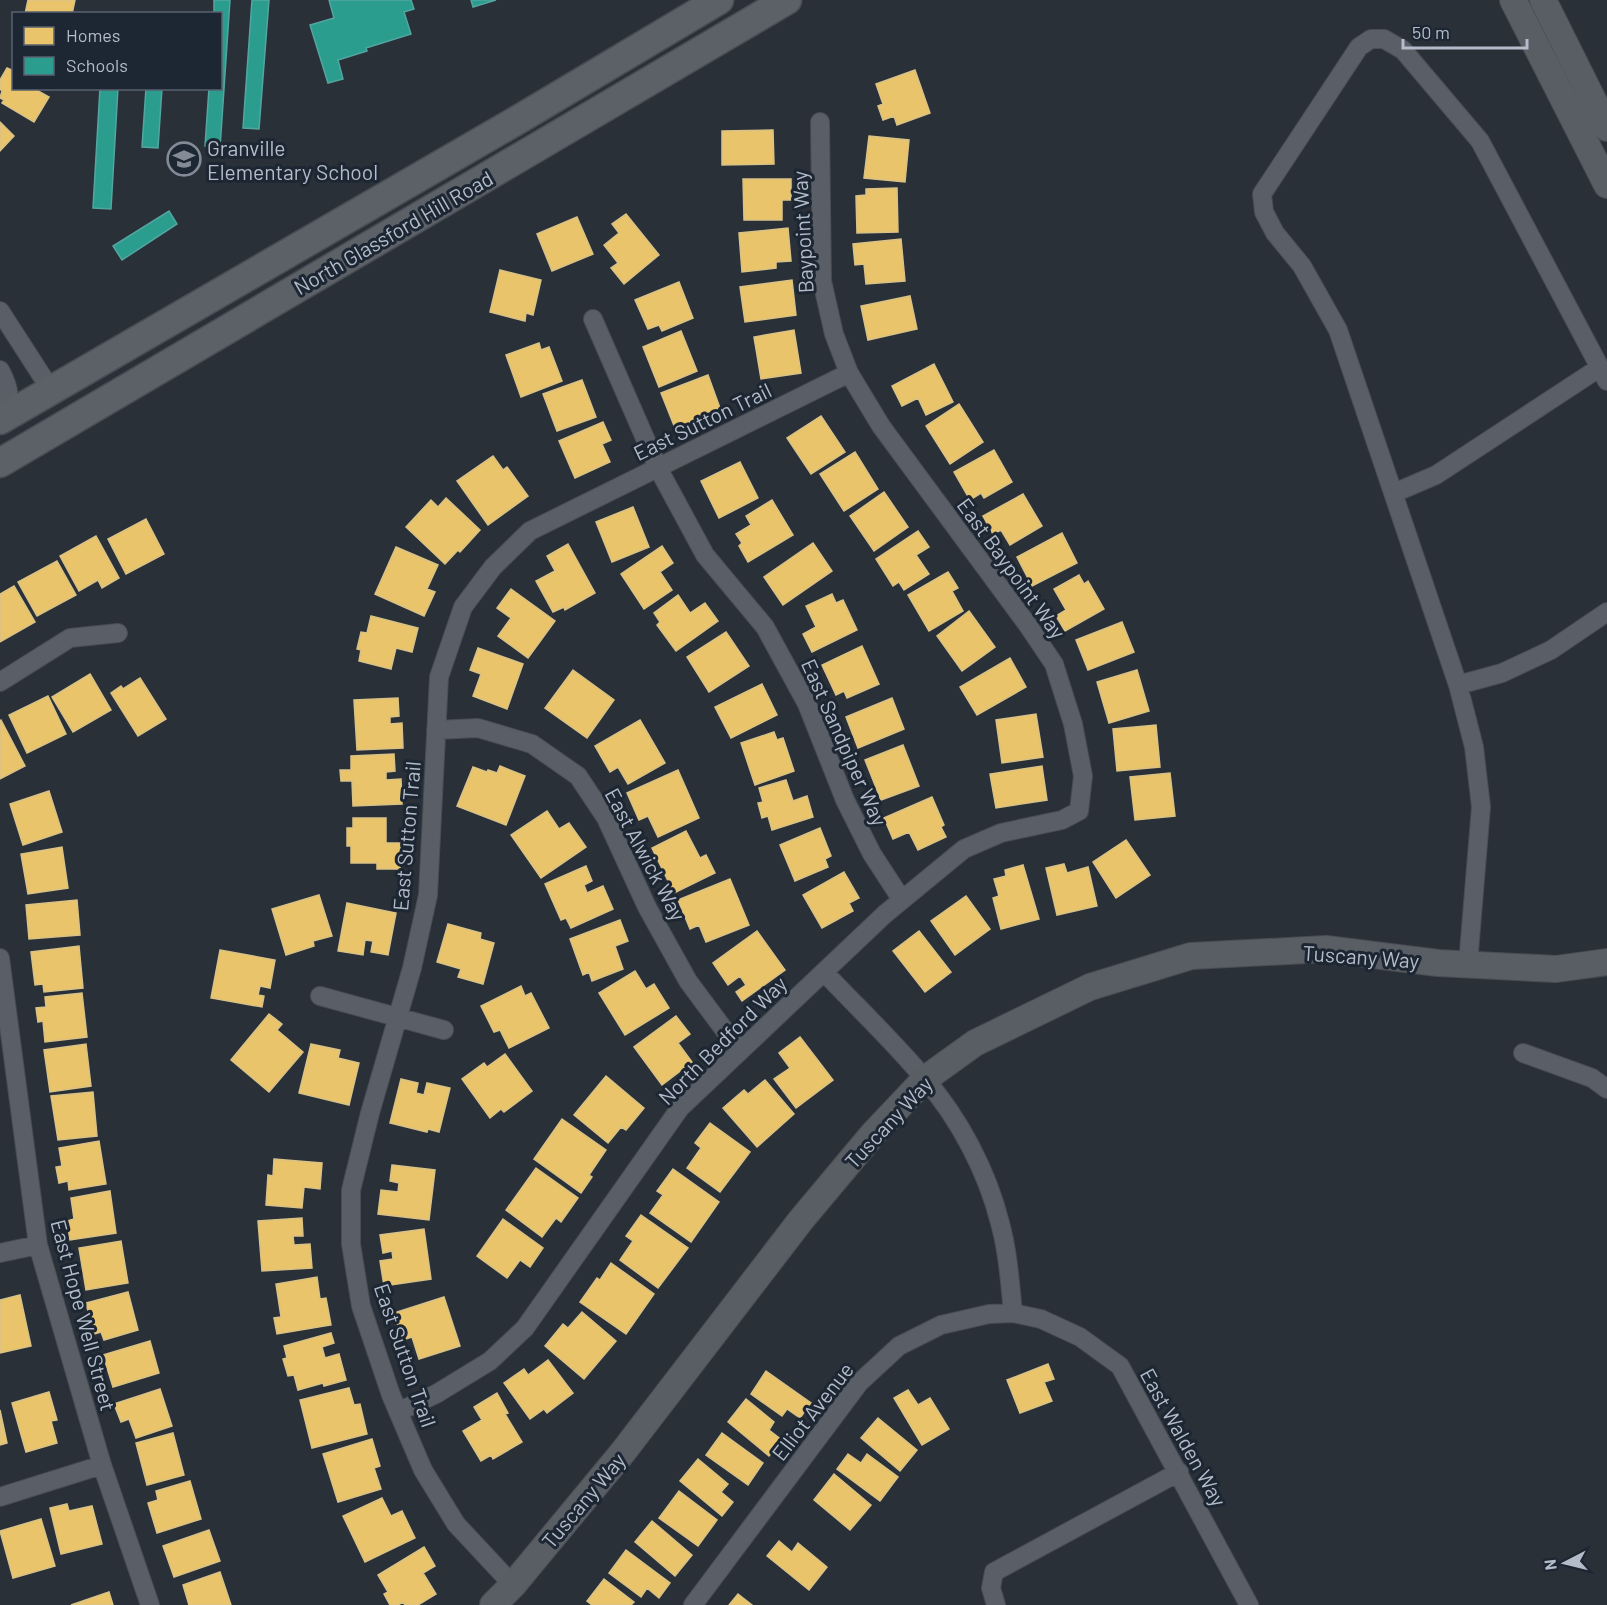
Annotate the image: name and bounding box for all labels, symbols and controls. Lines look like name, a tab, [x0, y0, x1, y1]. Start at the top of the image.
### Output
legend	[12, 12, 222, 90]
scale bar	[1403, 12, 1528, 50]
text: 50 m	[1412, 21, 1450, 43]
text: Homes	[66, 24, 120, 46]
text: Schools	[66, 54, 128, 76]
place label: Granville Elementary School	[207, 135, 378, 184]
school or university icon: Granville Elementary School	[166, 141, 202, 177]
street label: North Glassford Hill Road	[289, 165, 497, 299]
street label: Baypoint Way	[786, 170, 818, 294]
street label: East Sutton Trail	[629, 377, 775, 465]
street label: East Baypoint Way	[953, 493, 1072, 643]
street label: East Sandpiper Way	[797, 655, 893, 830]
street label: East Sutton Trail	[387, 760, 425, 912]
street label: East Alwick Way	[601, 783, 692, 925]
street label: Tuscany Way	[1302, 939, 1420, 973]
street label: North Bedford Way	[653, 970, 792, 1109]
street label: Tuscany Way	[839, 1071, 937, 1173]
street label: East Hope Well Street	[46, 1217, 122, 1413]
street label: East Sutton Trail	[370, 1280, 442, 1430]
street label: Elliot Avenue	[766, 1357, 858, 1465]
street label: East Walden Way	[1136, 1363, 1232, 1511]
street label: Tuscany Way	[536, 1447, 630, 1553]
north arrow	[1535, 1533, 1595, 1593]
text: N	[1540, 1558, 1560, 1571]

